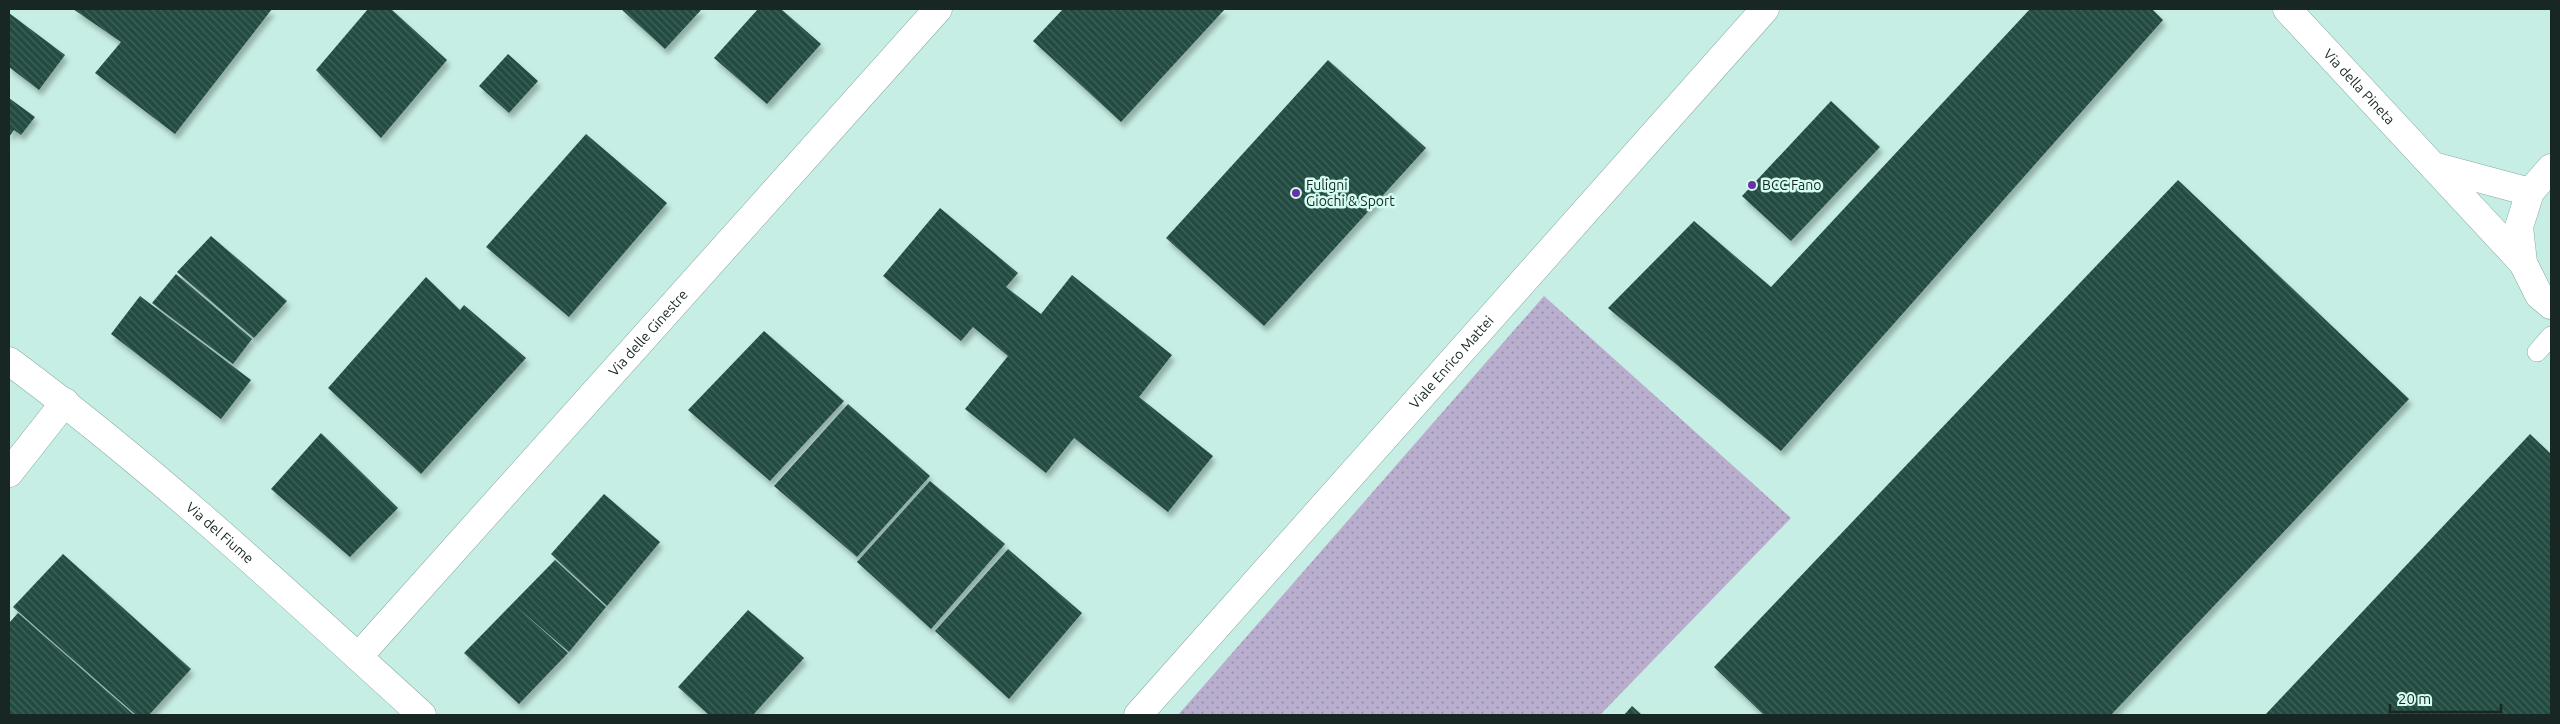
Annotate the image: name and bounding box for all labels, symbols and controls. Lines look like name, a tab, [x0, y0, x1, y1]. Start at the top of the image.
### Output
street label: Via della Pineta	[2320, 46, 2398, 128]
place label: Fuligni Giochi & Sport	[1306, 177, 1395, 209]
place label: BCC Fano	[1762, 177, 1821, 193]
marker: BCC Fano	[1746, 179, 1758, 191]
marker: Fuligni Giochi & Sport	[1290, 187, 1302, 199]
street label: Via delle Ginestre	[605, 286, 691, 379]
street label: Viale Enrico Mattei	[1406, 312, 1497, 412]
street label: Via del Fiume	[183, 499, 257, 567]
scale bar	[2390, 682, 2501, 714]
text: 20 m	[2398, 690, 2431, 707]

